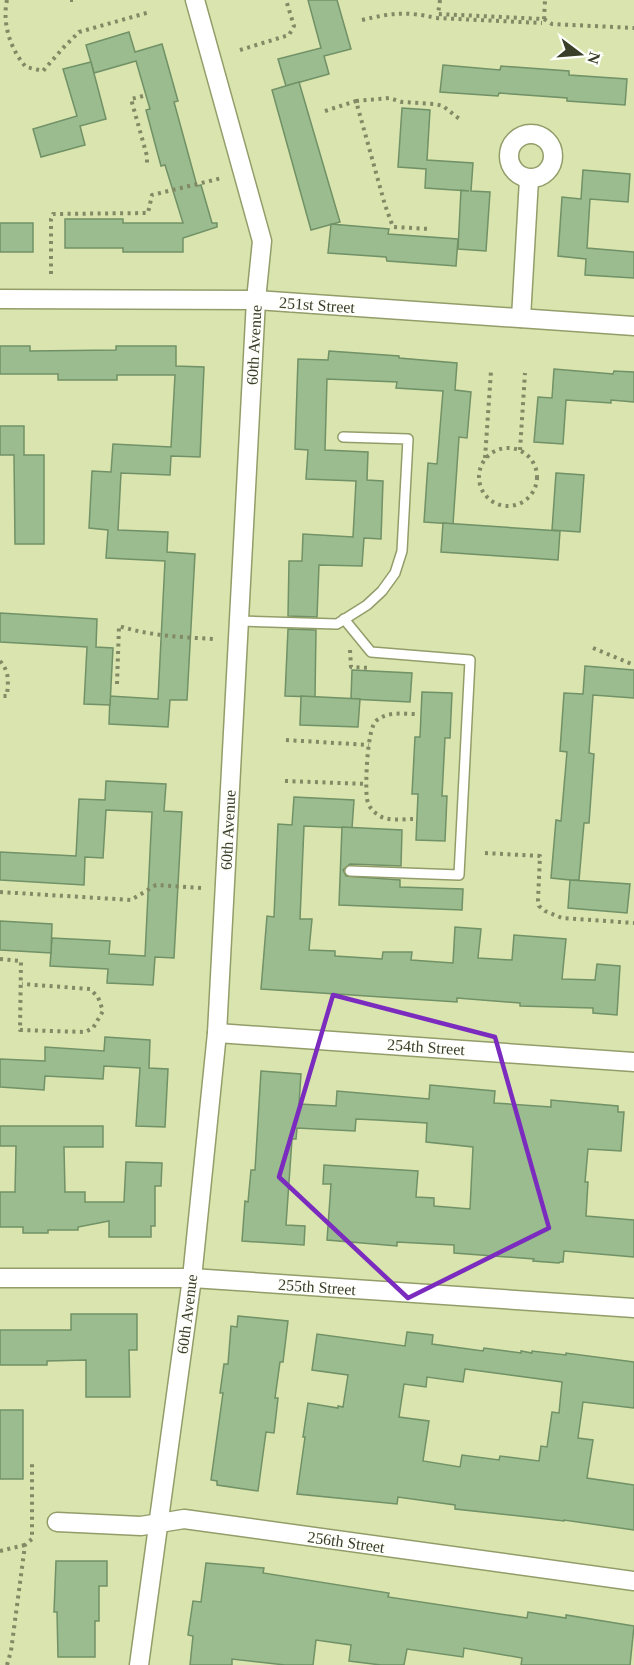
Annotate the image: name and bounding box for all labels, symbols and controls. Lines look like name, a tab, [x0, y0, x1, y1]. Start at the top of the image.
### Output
north arrow	[550, 24, 610, 84]
text: N	[584, 50, 604, 66]
street label: 251st Street	[278, 294, 356, 316]
street label: 60th Avenue	[243, 305, 265, 385]
street label: 60th Avenue	[217, 790, 239, 870]
street label: 254th Street	[387, 1036, 466, 1058]
street label: 60th Avenue	[174, 1273, 200, 1355]
street label: 255th Street	[278, 1276, 357, 1298]
street label: 256th Street	[306, 1528, 386, 1556]

